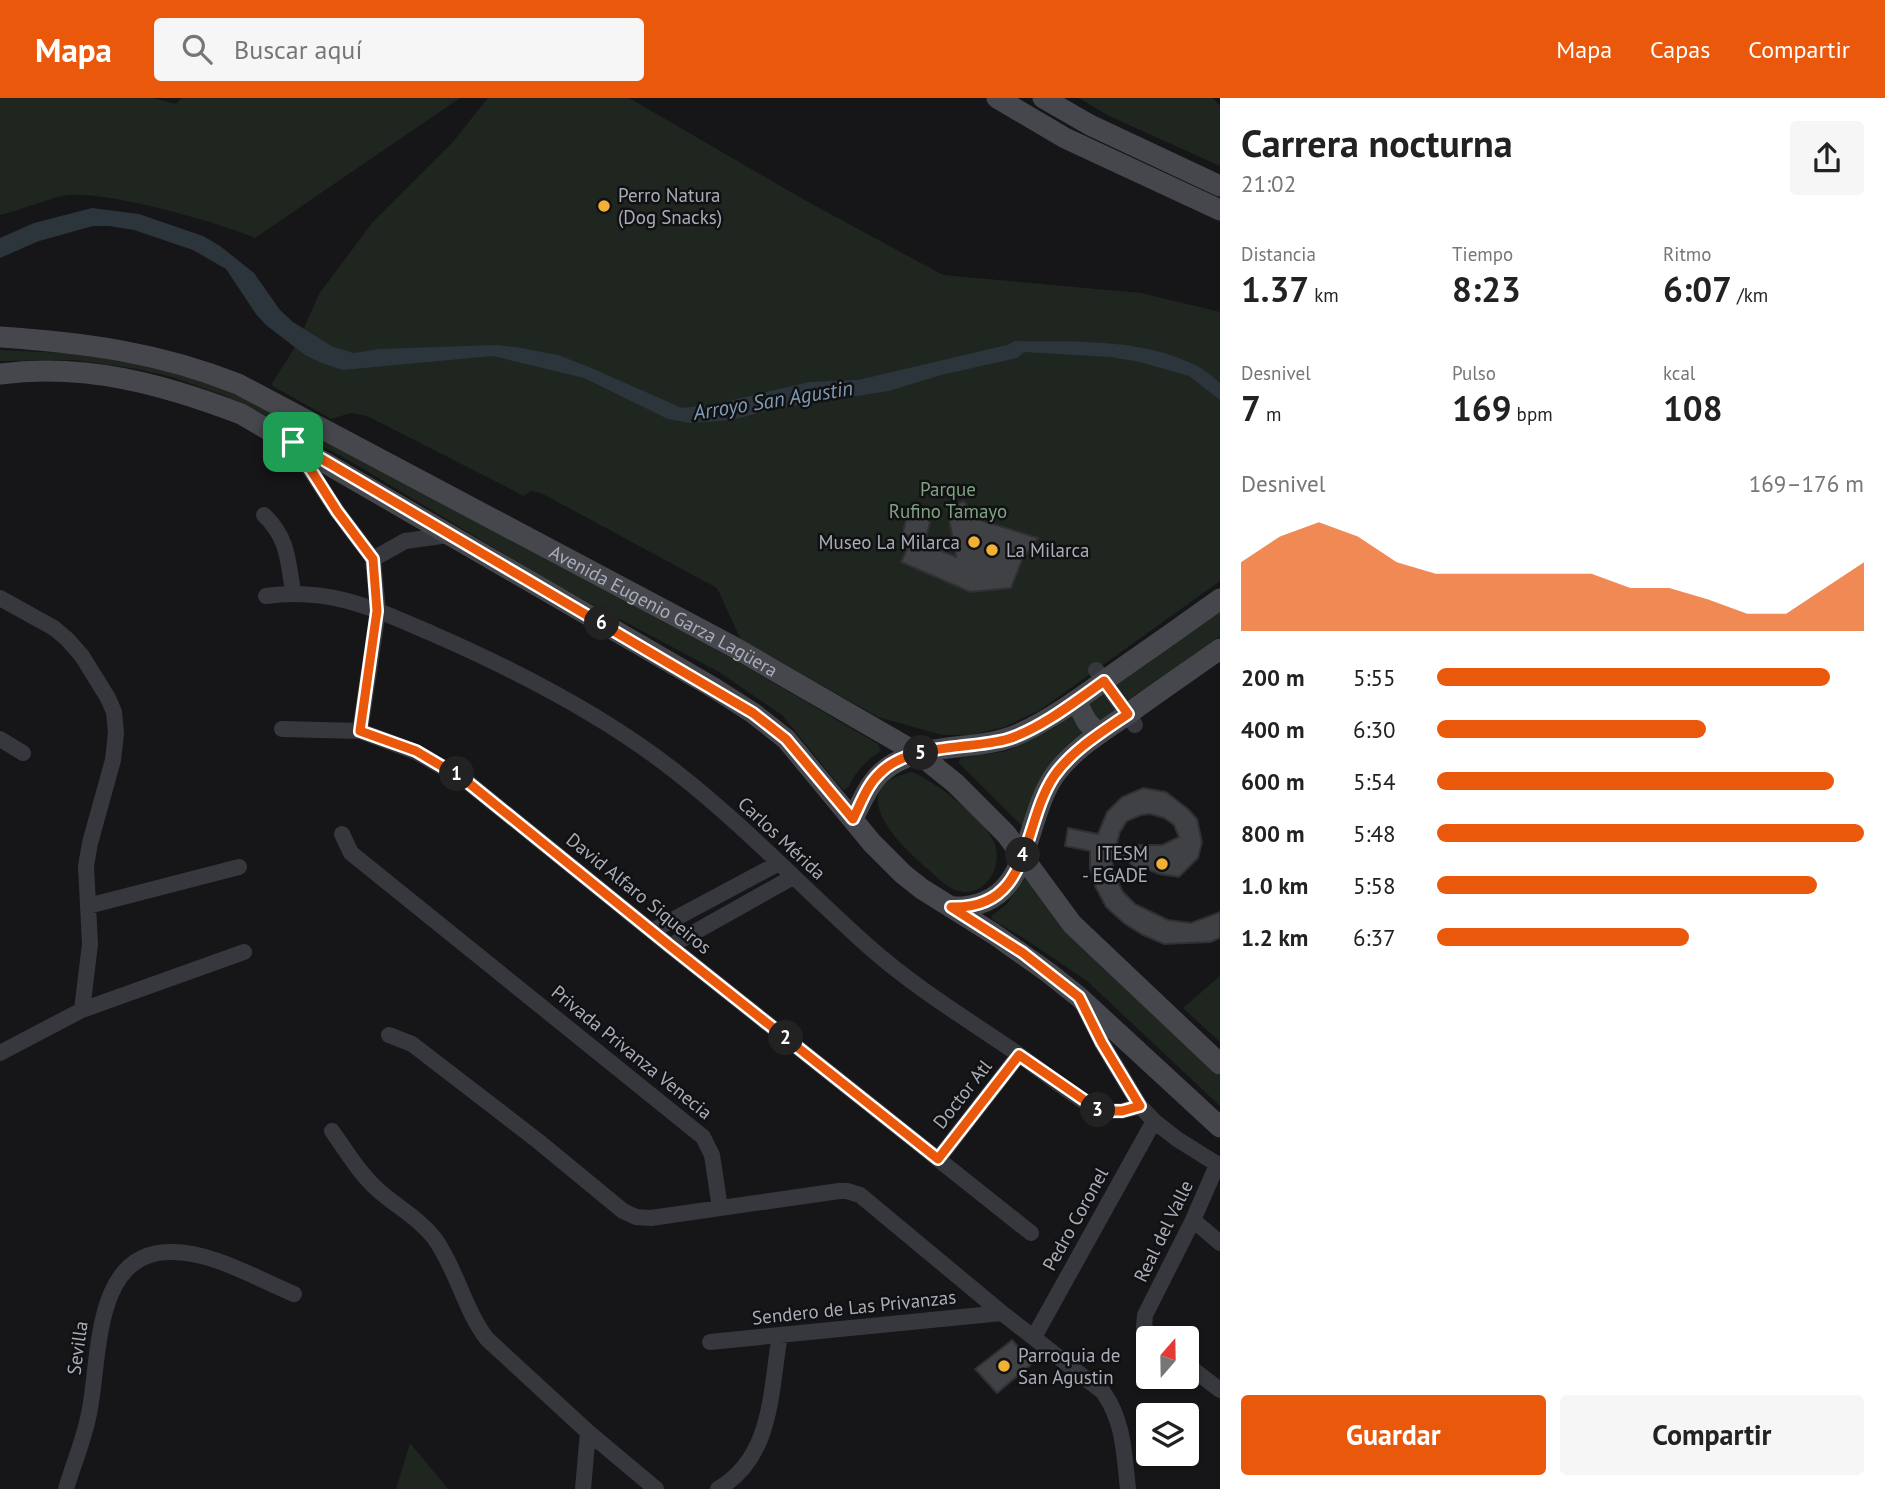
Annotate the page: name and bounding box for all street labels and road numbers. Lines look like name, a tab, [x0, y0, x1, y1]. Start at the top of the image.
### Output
street label: Avenida Eugenio Garza Lagüera	[545, 539, 782, 682]
street label: Carlos Mérida	[733, 791, 831, 885]
street label: David Alfaro Siqueiros	[562, 827, 716, 959]
street label: Privada Privanza Venecia	[547, 980, 717, 1124]
street label: Doctor Atl	[928, 1054, 997, 1133]
street label: Pedro Coronel	[1037, 1163, 1113, 1275]
street label: Real del Valle	[1128, 1176, 1198, 1286]
street label: Sendero de Las Privanzas	[751, 1284, 957, 1330]
street label: Sevilla	[61, 1320, 93, 1376]

